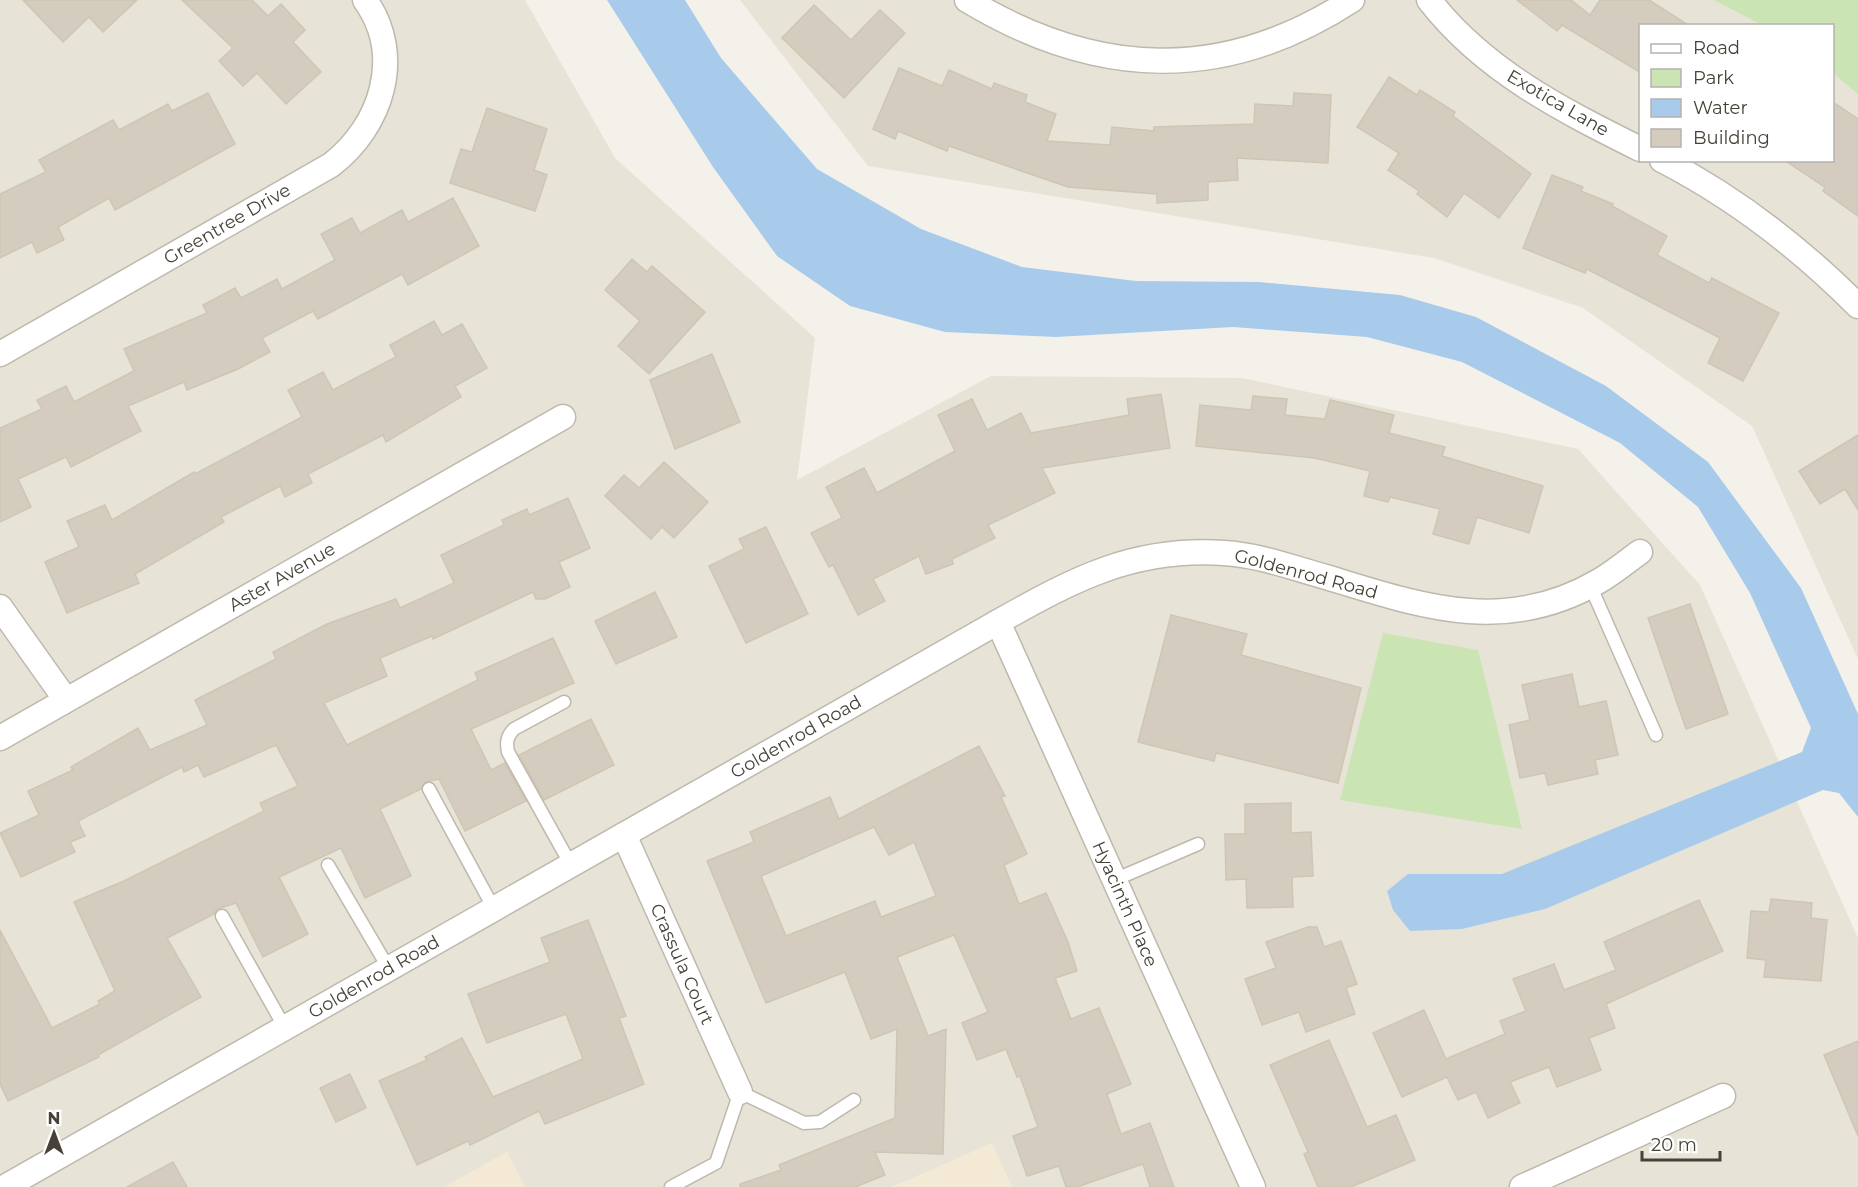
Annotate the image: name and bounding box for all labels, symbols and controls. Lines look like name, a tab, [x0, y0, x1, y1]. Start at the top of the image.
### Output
legend	[1639, 24, 1834, 162]
text: Road	[1693, 37, 1740, 59]
street label: Exotica Lane	[1503, 65, 1613, 141]
text: Park	[1693, 67, 1734, 89]
text: Water	[1693, 97, 1748, 119]
text: Building	[1693, 127, 1770, 149]
street label: Greentree Drive	[160, 179, 294, 269]
street label: Aster Avenue	[225, 538, 339, 616]
street label: Goldenrod Road	[1232, 544, 1380, 604]
street label: Goldenrod Road	[727, 691, 865, 783]
street label: Hyacinth Place	[1087, 838, 1163, 970]
street label: Crassula Court	[645, 900, 719, 1028]
street label: Goldenrod Road	[305, 931, 443, 1023]
north arrow	[24, 1103, 84, 1163]
text: N	[48, 1109, 60, 1128]
scale bar	[1642, 1124, 1720, 1162]
text: 20 m	[1651, 1134, 1697, 1156]

